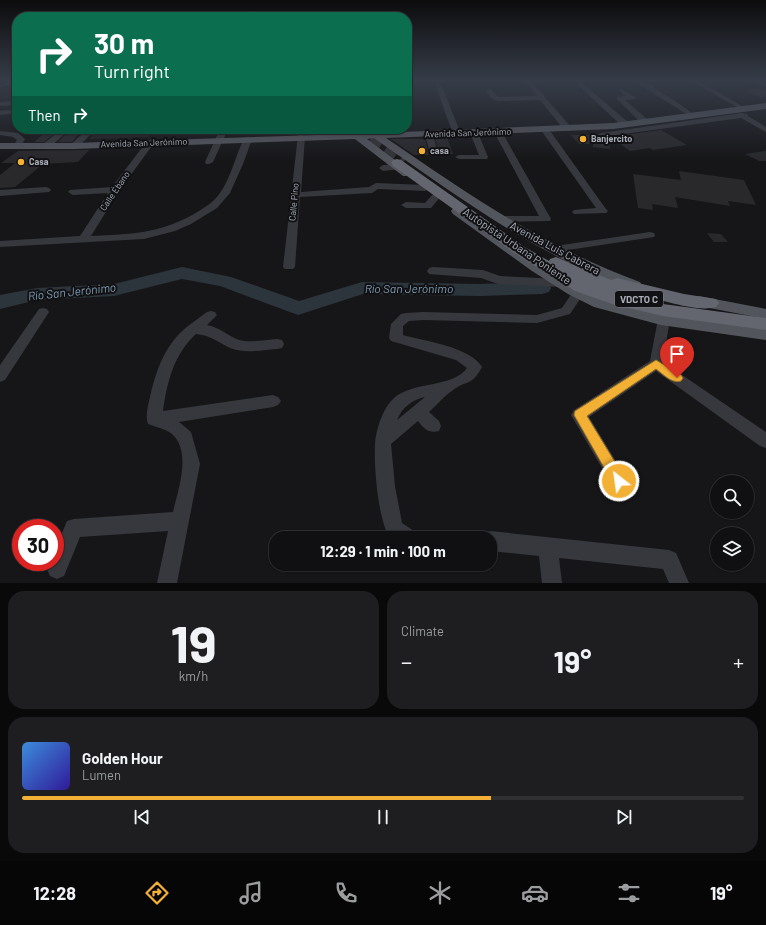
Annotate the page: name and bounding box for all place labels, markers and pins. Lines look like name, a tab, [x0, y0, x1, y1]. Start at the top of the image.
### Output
place label: Banjercito	[591, 133, 632, 144]
marker: Banjercito	[578, 134, 588, 144]
place label: casa	[430, 145, 449, 156]
marker: casa	[417, 146, 427, 156]
place label: Casa	[29, 156, 49, 167]
marker: Casa	[16, 157, 26, 167]
pin	[660, 337, 694, 378]

